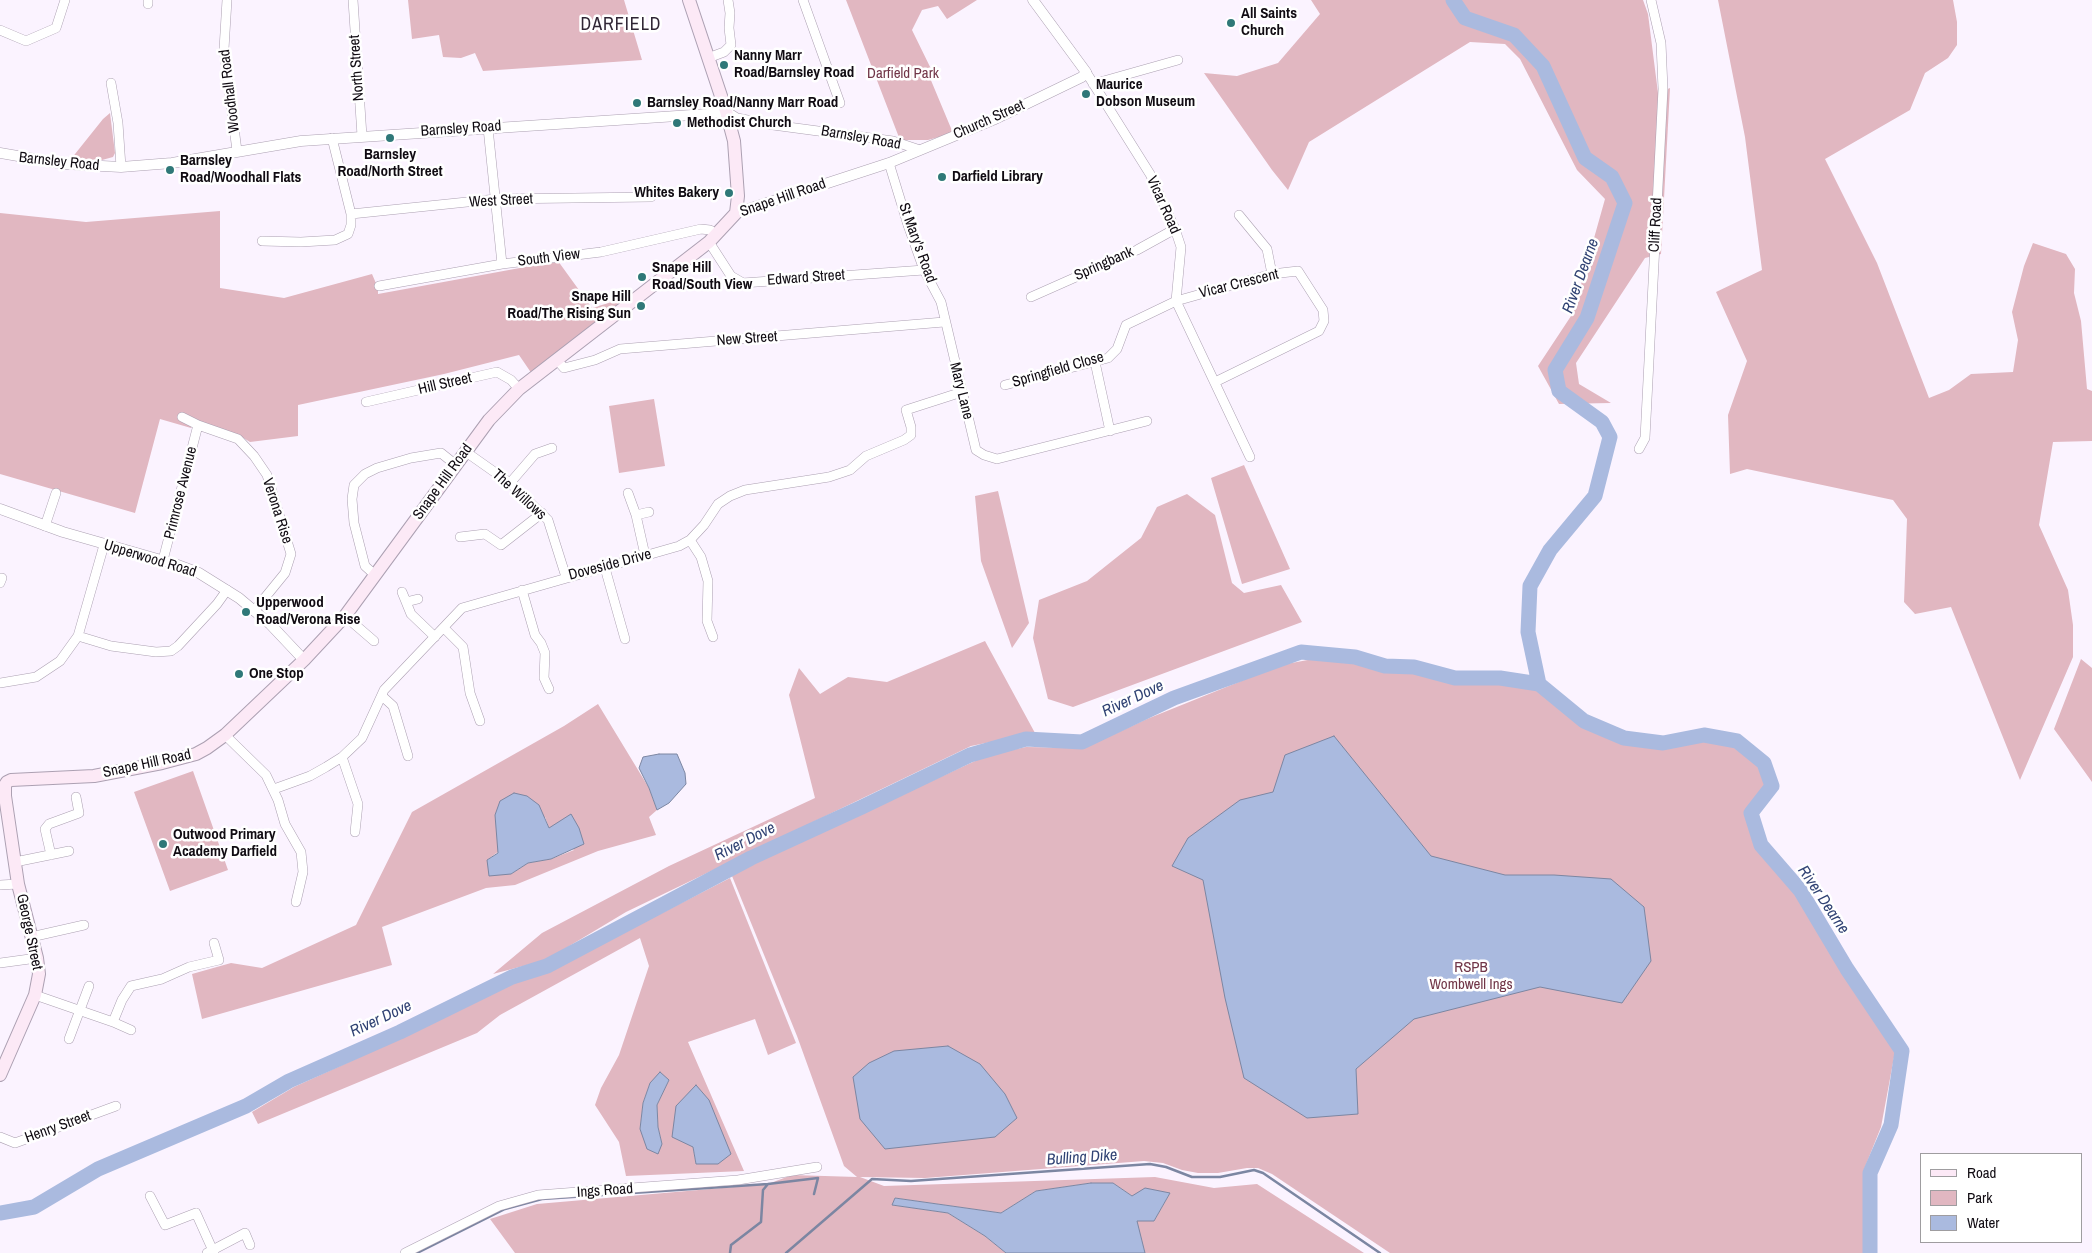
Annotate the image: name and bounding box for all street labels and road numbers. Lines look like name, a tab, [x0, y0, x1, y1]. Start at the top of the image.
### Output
street label: North Street	[346, 34, 368, 102]
street label: Woodhall Road	[216, 48, 244, 134]
street label: Church Street	[951, 96, 1027, 144]
street label: Barnsley Road	[420, 117, 502, 141]
street label: Barnsley Road	[820, 122, 902, 154]
street label: Barnsley Road	[18, 149, 100, 175]
street label: Vicar Road	[1142, 173, 1184, 237]
street label: Snape Hill Road	[738, 175, 828, 221]
street label: West Street	[469, 190, 533, 212]
street label: Cliff Road	[1646, 197, 1666, 253]
street label: St Mary's Road	[894, 201, 940, 285]
street label: Springbank	[1072, 243, 1136, 285]
street label: South View	[517, 245, 581, 271]
street label: Vicar Crescent	[1197, 265, 1281, 303]
street label: Edward Street	[766, 266, 846, 290]
street label: New Street	[716, 328, 778, 350]
street label: Springfield Close	[1010, 348, 1106, 392]
street label: Mary Lane	[945, 361, 977, 421]
street label: Hill Street	[417, 369, 473, 399]
street label: Snape Hill Road	[409, 440, 477, 524]
street label: Primrose Avenue	[161, 445, 201, 541]
street label: The Willows	[488, 466, 550, 524]
street label: Verona Rise	[258, 476, 296, 546]
street label: Upperwood Road	[102, 536, 198, 582]
street label: Doveside Drive	[567, 545, 653, 585]
street label: Snape Hill Road	[101, 746, 193, 782]
street label: George Street	[12, 892, 46, 972]
street label: Henry Street	[22, 1107, 94, 1147]
street label: Ings Road	[576, 1180, 634, 1202]

